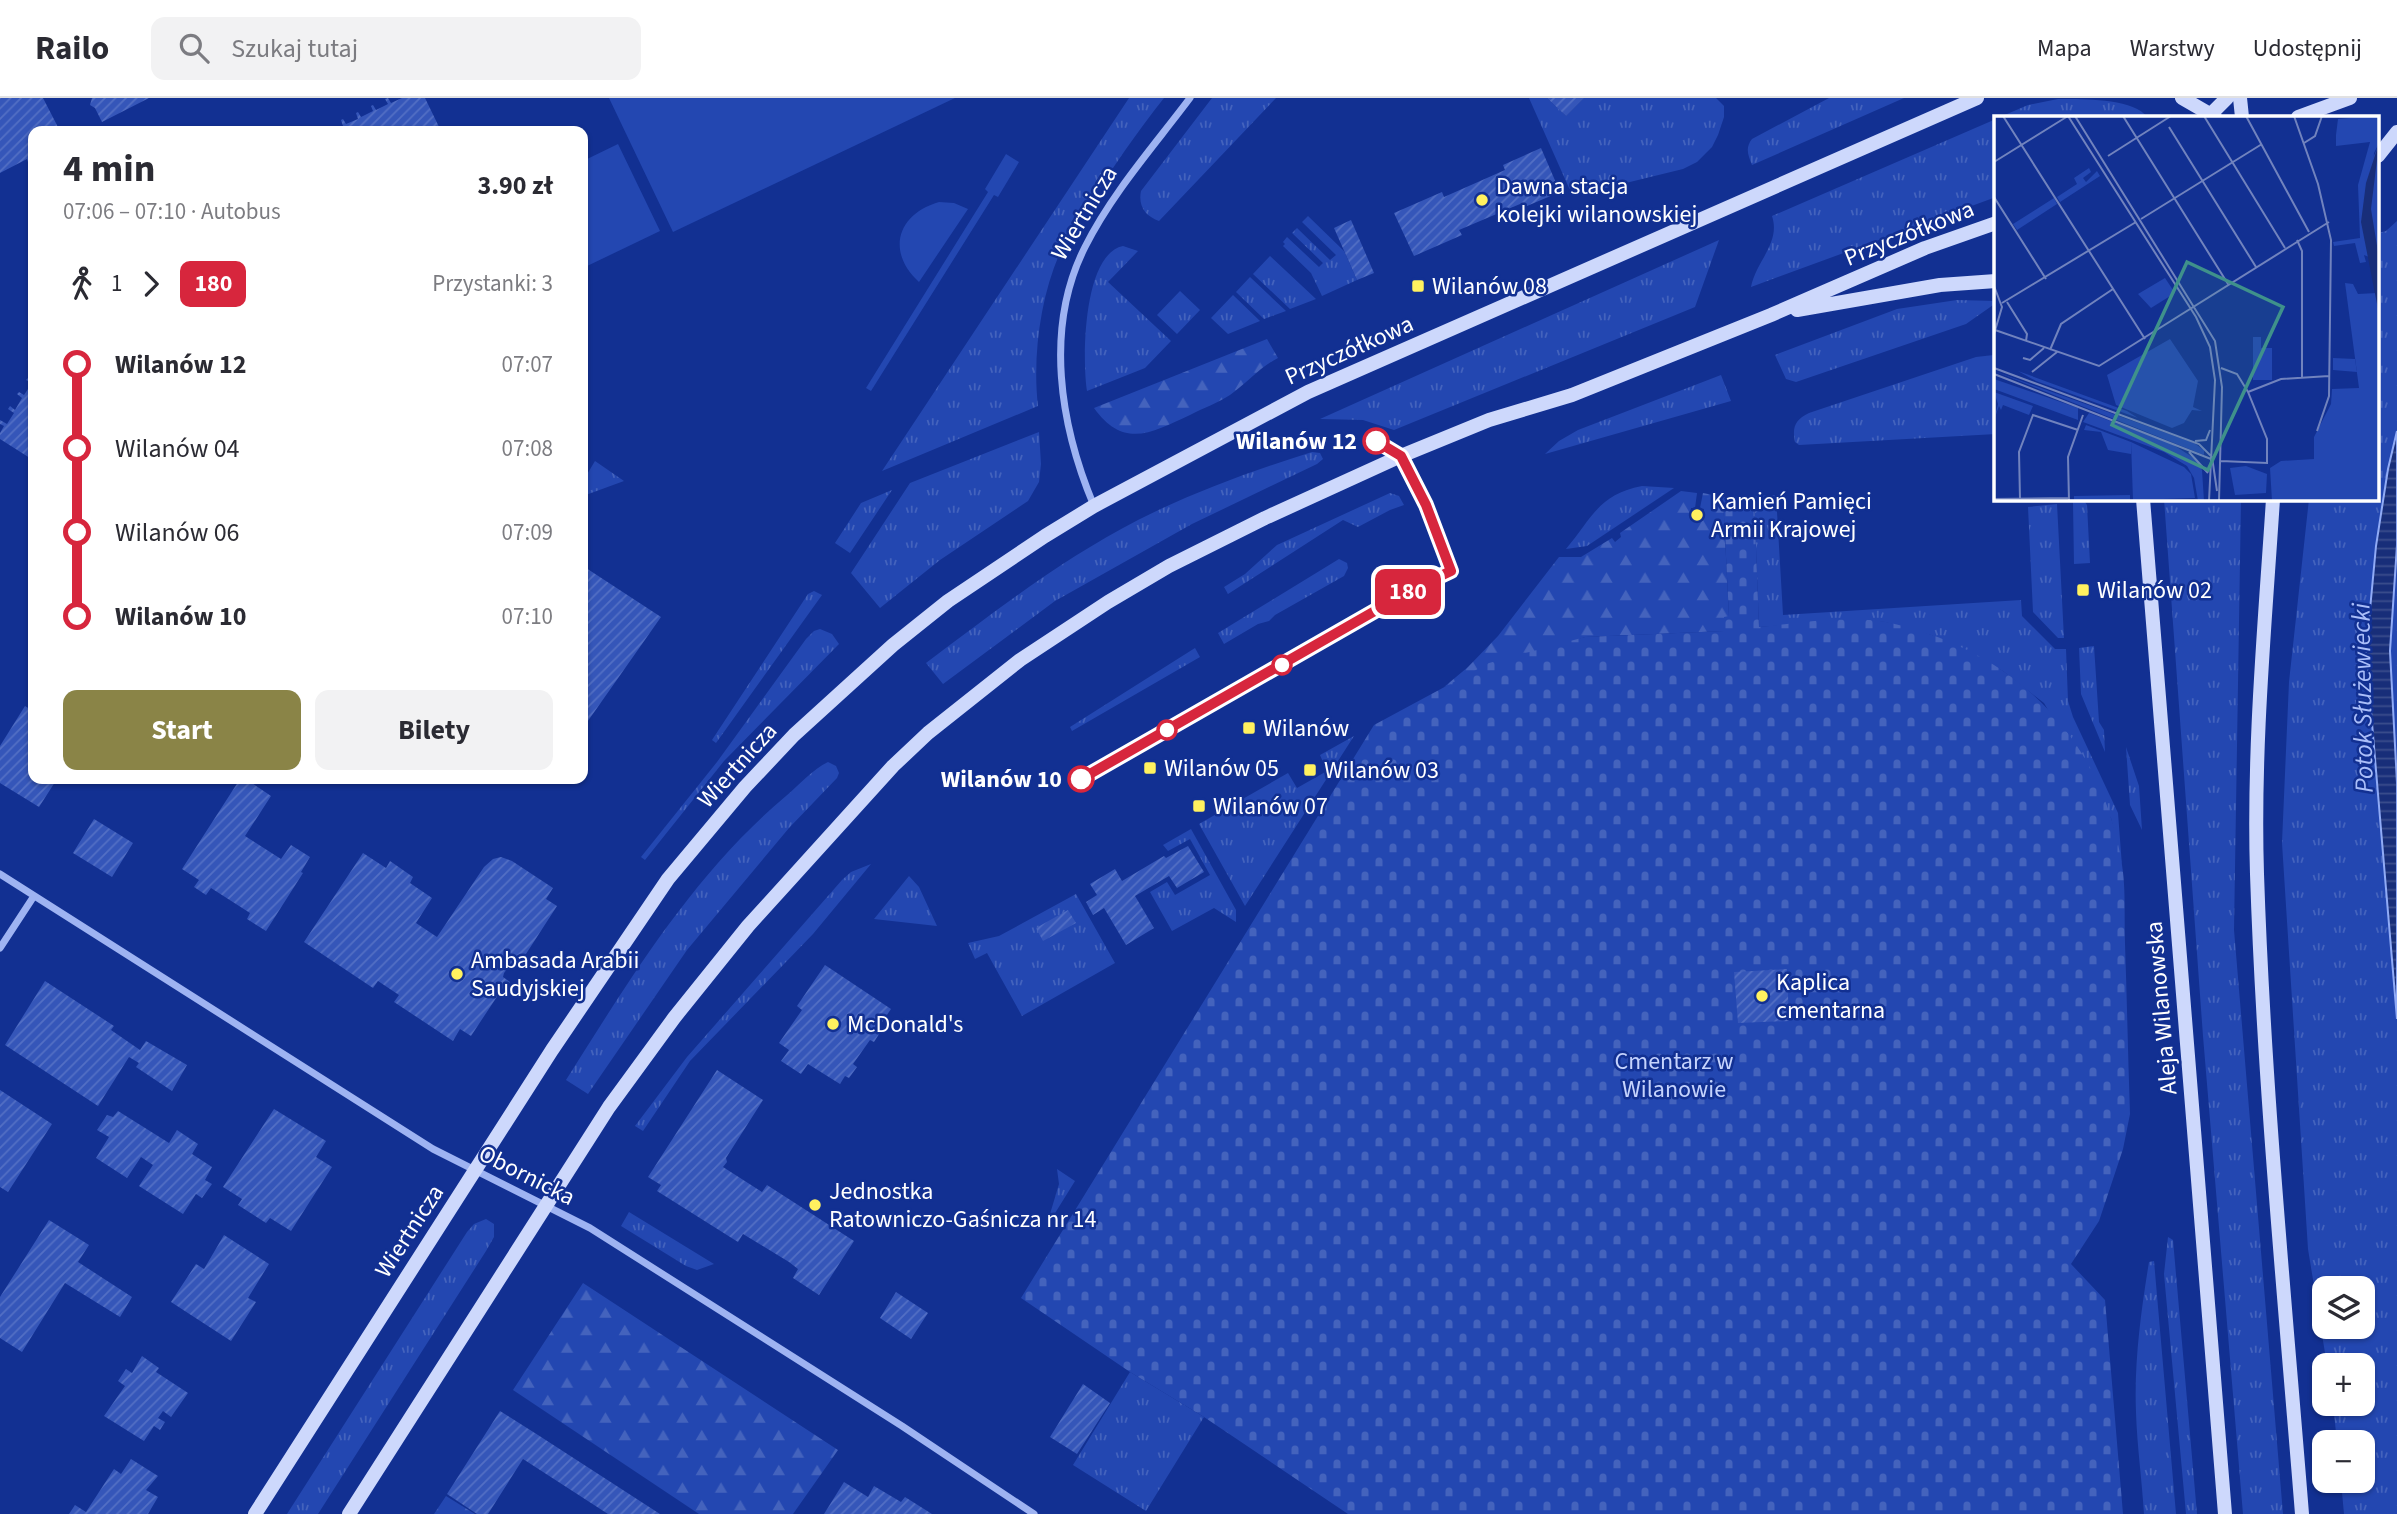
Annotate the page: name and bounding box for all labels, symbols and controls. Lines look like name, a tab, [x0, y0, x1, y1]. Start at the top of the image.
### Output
search box	[151, 17, 641, 80]
text: Railo	[35, 25, 109, 72]
icon: search	[175, 29, 213, 67]
text: Szukaj tutaj	[231, 30, 358, 67]
text: Mapa	[2037, 31, 2092, 66]
text: Warstwy	[2130, 31, 2215, 66]
text: Udostępnij	[2253, 31, 2362, 66]
inset map	[1994, 116, 2380, 500]
text: 4 min	[63, 142, 155, 196]
street label: Wiertnicza	[1042, 159, 1126, 267]
text: 3.90 zł	[478, 167, 553, 204]
place label: Dawna stacja kolejki wilanowskiej	[1496, 169, 1697, 232]
street label: Przyczółkowa	[1839, 191, 1980, 275]
marker: Dawna stacja kolejki wilanowskiej	[1474, 192, 1490, 208]
text: 07:06 – 07:10 · Autobus	[63, 195, 281, 228]
icon: walk	[63, 265, 101, 303]
icon: forward	[132, 265, 170, 303]
text: 180	[194, 266, 232, 301]
text: 1	[111, 267, 122, 300]
text: Przystanki: 3	[432, 267, 553, 300]
place label: Wilanów 08	[1432, 269, 1547, 304]
marker: Wilanów 08	[1410, 278, 1426, 294]
street label: Przyczółkowa	[1279, 306, 1419, 394]
text: Wilanów 12	[115, 346, 246, 383]
text: 07:07	[502, 348, 553, 381]
place label: Wilanów 12	[1236, 424, 1357, 459]
marker: Wilanów 12	[1363, 428, 1389, 454]
text: Wilanów 04	[115, 430, 240, 467]
text: 07:08	[502, 432, 553, 465]
place label: Kamień Pamięci Armii Krajowej	[1711, 484, 1872, 547]
marker: Kamień Pamięci Armii Krajowej	[1689, 507, 1705, 523]
text: Wilanów 06	[115, 514, 240, 551]
text: 07:09	[502, 516, 553, 549]
line badge: 180	[1368, 569, 1448, 615]
place label: Wilanów 02	[2097, 573, 2212, 608]
text: 180	[1389, 574, 1427, 609]
marker: Wilanów 02	[2075, 582, 2091, 598]
text: Wilanów 10	[115, 598, 246, 635]
text: 07:10	[502, 600, 553, 633]
water label: Potok Służewiecki	[2342, 602, 2383, 793]
unlabelled marker	[1272, 655, 1292, 675]
button: Start	[63, 690, 301, 770]
button: Bilety	[315, 690, 553, 770]
place label: Wilanów	[1263, 711, 1349, 746]
street label: Wiertnicza	[689, 715, 785, 816]
unlabelled marker	[1157, 720, 1177, 740]
marker: Wilanów	[1241, 720, 1257, 736]
place label: Wilanów 05	[1164, 751, 1279, 786]
place label: Wilanów 03	[1324, 753, 1439, 788]
marker: Wilanów 05	[1142, 760, 1158, 776]
place label: Wilanów 10	[941, 762, 1062, 797]
marker: Wilanów 03	[1302, 762, 1318, 778]
marker: Wilanów 10	[1068, 766, 1094, 792]
place label: Wilanów 07	[1213, 789, 1328, 824]
marker: Wilanów 07	[1191, 798, 1207, 814]
street label: Aleja Wilanowska	[2136, 920, 2187, 1096]
place label: Ambasada Arabii Saudyjskiej	[471, 943, 639, 1006]
place label: Kaplica cmentarna	[1776, 965, 1885, 1028]
marker: Ambasada Arabii Saudyjskiej	[449, 966, 465, 982]
marker: Kaplica cmentarna	[1754, 988, 1770, 1004]
place label: McDonald's	[847, 1007, 963, 1042]
marker: McDonald's	[825, 1016, 841, 1032]
park label: Cmentarz w Wilanowie	[1615, 1044, 1733, 1107]
street label: Obornicka	[472, 1136, 581, 1215]
place label: Jednostka Ratowniczo-Gaśnicza nr 14	[829, 1174, 1097, 1237]
street label: Wiertnicza	[366, 1178, 453, 1285]
marker: Jednostka Ratowniczo-Gaśnicza nr 14	[807, 1197, 823, 1213]
map controls	[2312, 1276, 2375, 1493]
button: layers	[2312, 1276, 2375, 1339]
button: +	[2312, 1353, 2375, 1416]
button: −	[2312, 1430, 2375, 1493]

